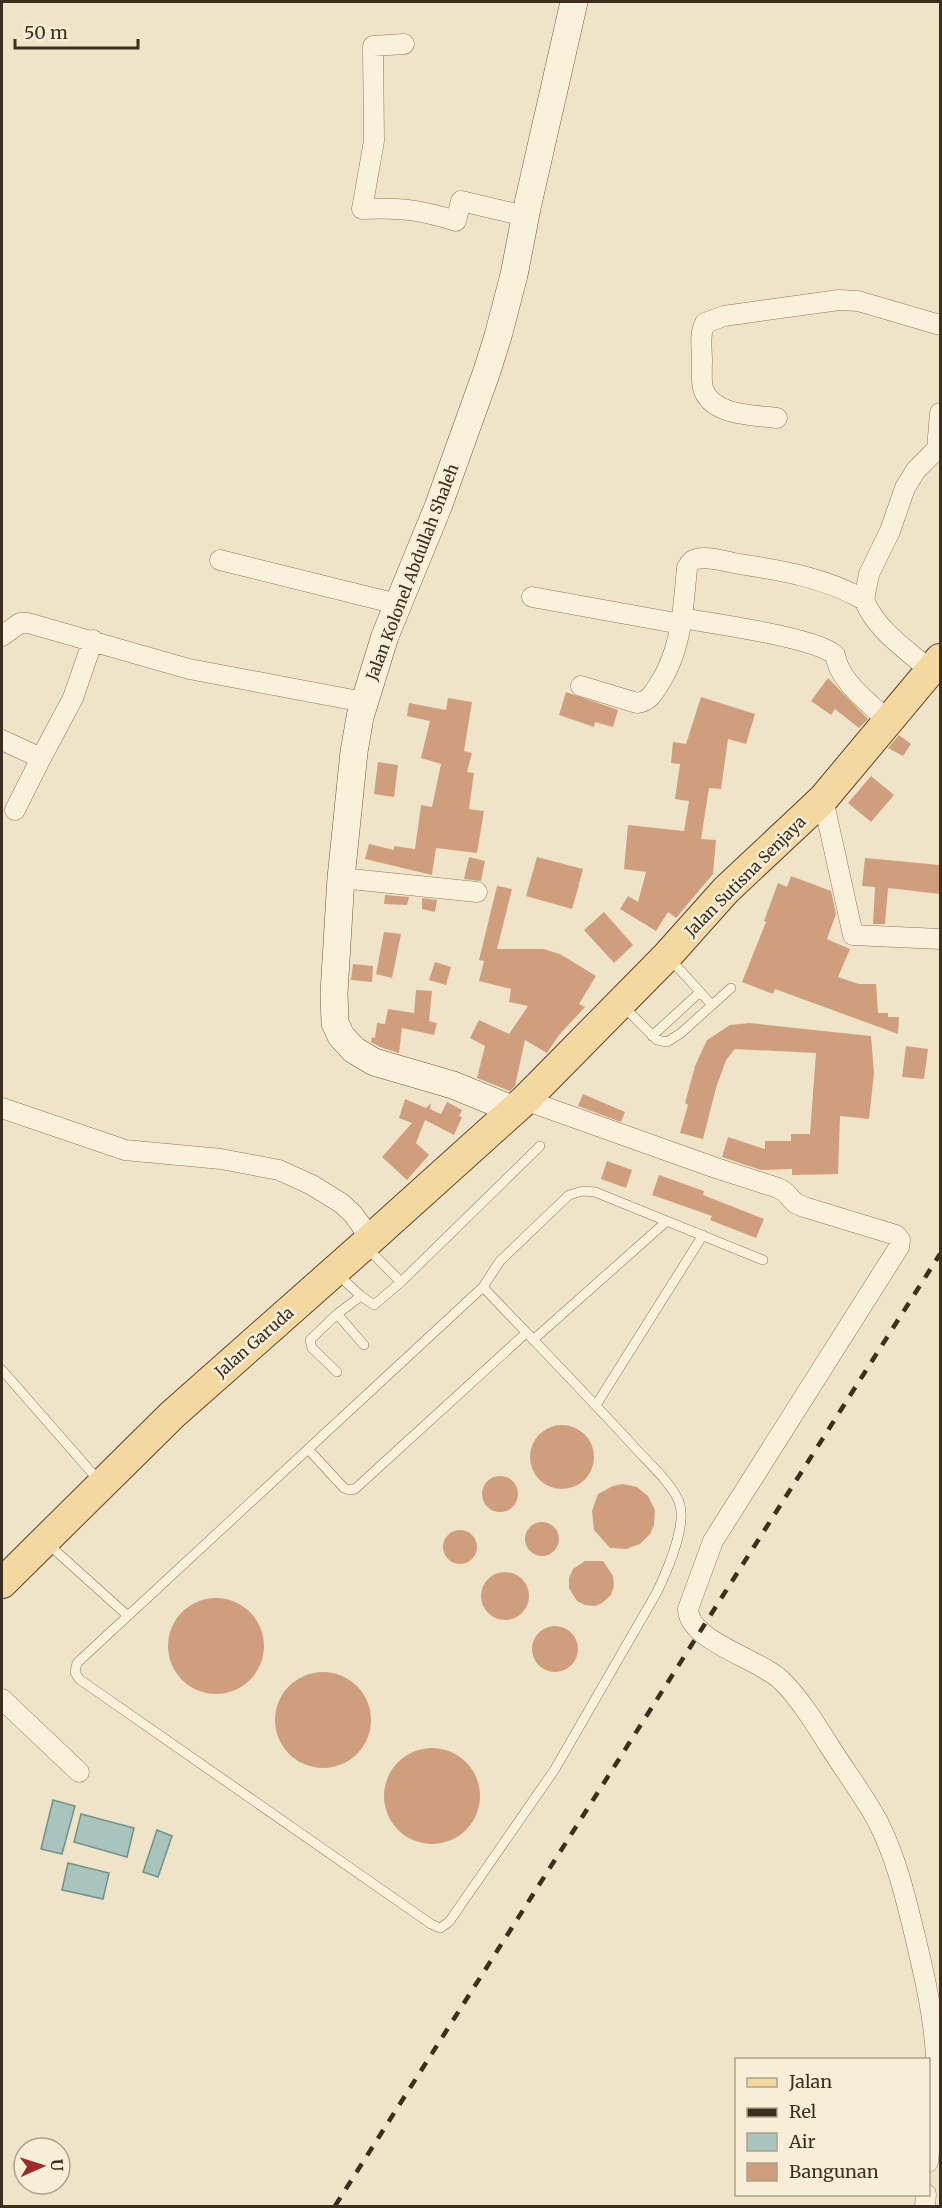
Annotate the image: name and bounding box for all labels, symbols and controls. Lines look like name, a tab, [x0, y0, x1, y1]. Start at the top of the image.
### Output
scale bar	[15, 12, 138, 50]
text: 50 m	[24, 21, 68, 44]
street label: Jalan Kolonel Abdullah Shaleh	[361, 461, 463, 684]
street label: Jalan Sutisna Senjaya	[680, 811, 810, 941]
street label: Jalan Garuda	[210, 1302, 298, 1382]
legend	[735, 2058, 930, 2196]
text: Jalan	[788, 2070, 832, 2093]
text: Rel	[789, 2100, 817, 2123]
text: Air	[788, 2130, 816, 2153]
north arrow	[12, 2136, 72, 2196]
text: U	[47, 2159, 67, 2172]
text: Bangunan	[789, 2160, 879, 2183]

